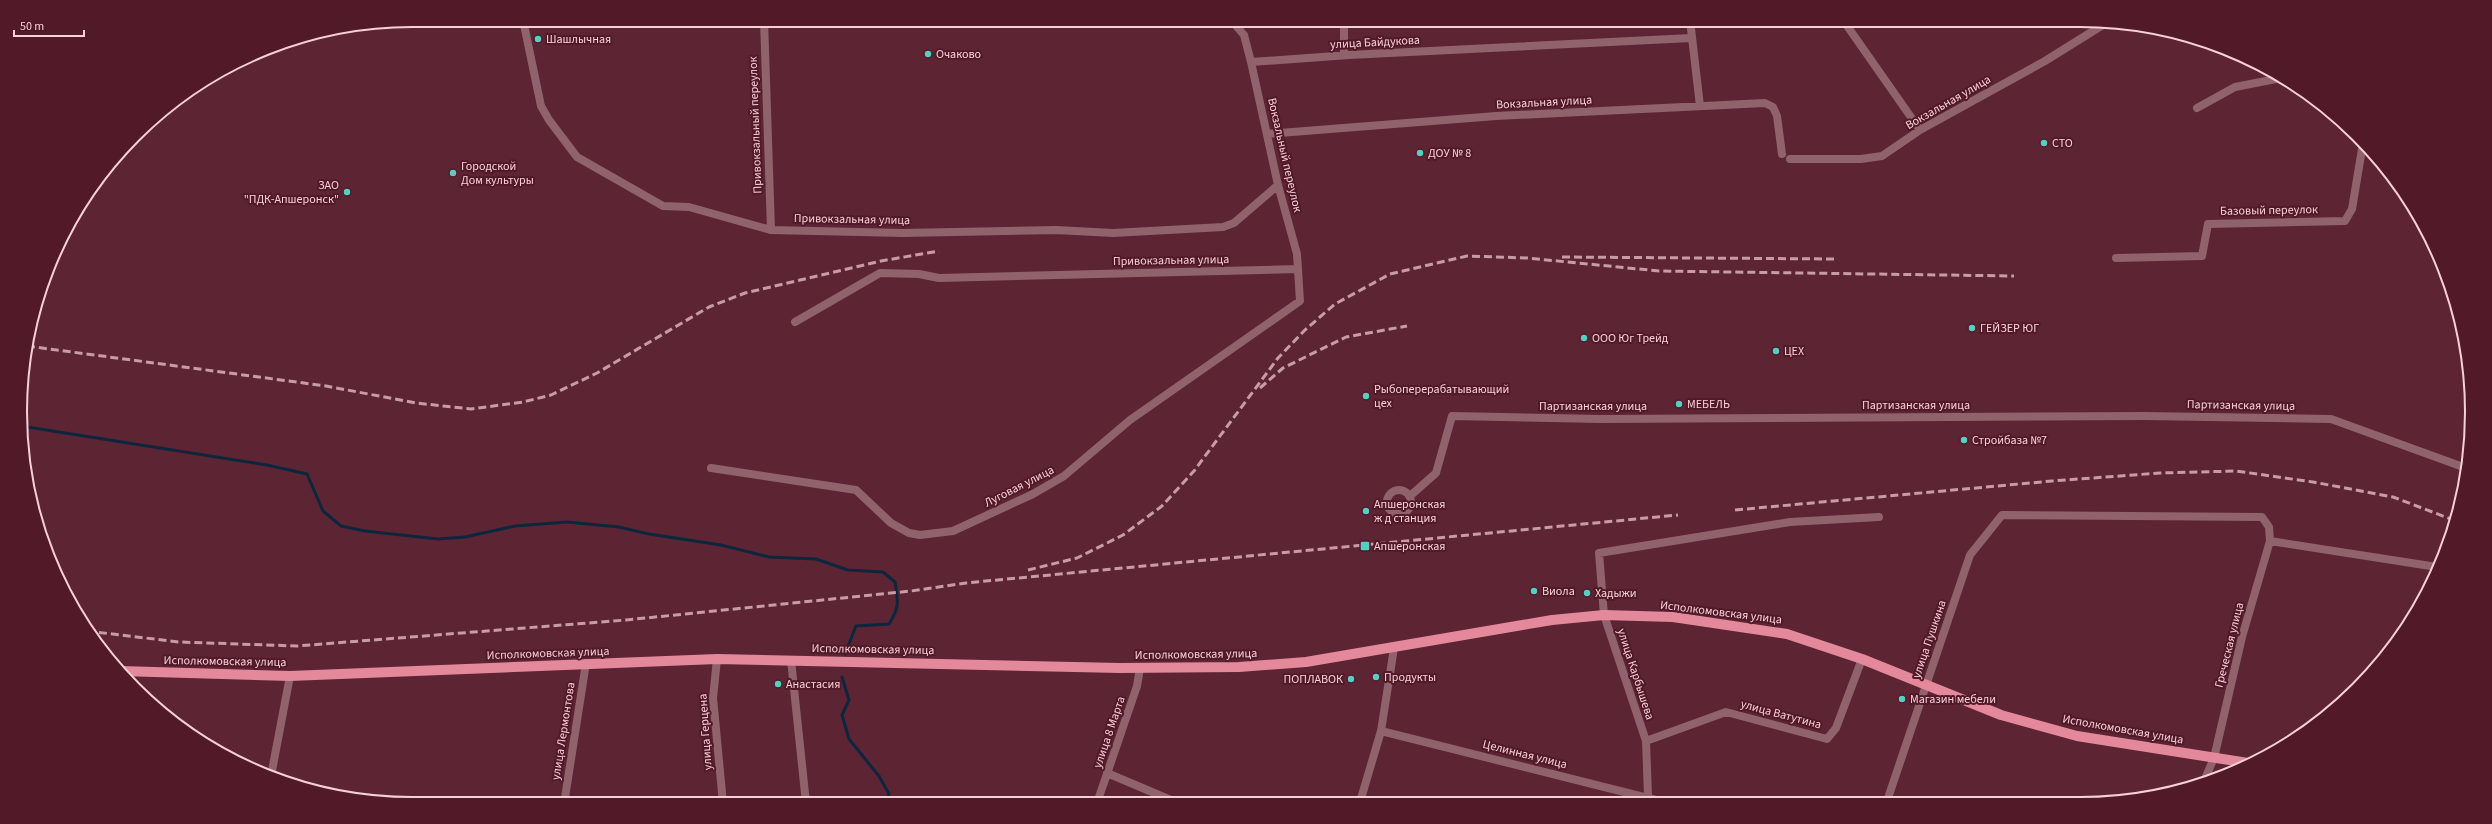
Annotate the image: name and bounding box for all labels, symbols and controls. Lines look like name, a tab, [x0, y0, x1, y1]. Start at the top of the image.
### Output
scale bar	[14, 12, 84, 38]
text: 50 m	[20, 18, 44, 35]
place label: Шашлычная	[546, 31, 611, 48]
street label: улица Байдукова	[1330, 32, 1420, 53]
marker: Шашлычная	[533, 34, 543, 44]
place label: Очаково	[936, 46, 981, 63]
marker: Очаково	[923, 49, 933, 59]
street label: Привокзальный переулок	[745, 56, 766, 194]
street label: Вокзальная улица	[1902, 71, 1994, 134]
street label: Вокзальная улица	[1496, 91, 1592, 114]
street label: Вокзальный переулок	[1263, 96, 1306, 214]
place label: СТО	[2052, 135, 2073, 152]
marker: СТО	[2039, 138, 2049, 148]
place label: ДОУ № 8	[1428, 145, 1471, 162]
marker: ДОУ № 8	[1415, 148, 1425, 158]
place label: Городской Дом культуры	[461, 158, 534, 189]
marker: Городской Дом культуры	[448, 168, 458, 178]
place label: ЗАО "ПДК-Апшеронск"	[244, 177, 339, 208]
marker: ЗАО "ПДК-Апшеронск"	[342, 187, 352, 197]
street label: Базовый переулок	[2220, 201, 2318, 220]
street label: Привокзальная улица	[794, 210, 910, 229]
street label: Привокзальная улица	[1113, 251, 1229, 270]
place label: ГЕЙЗЕР ЮГ	[1980, 320, 2039, 337]
marker: ГЕЙЗЕР ЮГ	[1967, 323, 1977, 333]
place label: ООО Юг Трейд	[1592, 330, 1669, 347]
marker: ООО Юг Трейд	[1579, 333, 1589, 343]
place label: ЦЕХ	[1784, 343, 1804, 360]
marker: ЦЕХ	[1771, 346, 1781, 356]
place label: Рыбоперерабатывающий цех	[1374, 381, 1509, 412]
marker: Рыбоперерабатывающий цех	[1361, 391, 1371, 401]
place label: МЕБЕЛЬ	[1687, 396, 1730, 413]
street label: Партизанская улица	[2187, 396, 2295, 415]
street label: Партизанская улица	[1862, 397, 1970, 414]
street label: Партизанская улица	[1539, 398, 1647, 415]
marker: МЕБЕЛЬ	[1674, 399, 1684, 409]
place label: Стройбаза №7	[1972, 432, 2047, 449]
marker: Стройбаза №7	[1959, 435, 1969, 445]
street label: Луговая улица	[981, 462, 1057, 511]
place label: Апшеронская ж д станция	[1374, 496, 1446, 527]
marker: Апшеронская ж д станция	[1361, 506, 1371, 516]
place label: Апшеронская	[1374, 538, 1446, 555]
marker: Апшеронская	[1359, 540, 1371, 552]
place label: Виола	[1542, 583, 1575, 600]
place label: Хадыжи	[1595, 585, 1637, 602]
marker: Виола	[1529, 586, 1539, 596]
marker: Хадыжи	[1582, 588, 1592, 598]
street label: Исполкомовская улица	[1659, 597, 1783, 628]
street label: улица Пушкина	[1908, 598, 1951, 681]
street label: Греческая улица	[2211, 601, 2248, 690]
street label: улица Карбышева	[1613, 626, 1658, 722]
street label: Исполкомовская улица	[812, 640, 934, 659]
street label: Исполкомовская улица	[486, 643, 610, 664]
street label: Исполкомовская улица	[1135, 645, 1257, 664]
street label: Исполкомовская улица	[164, 652, 286, 671]
place label: Продукты	[1384, 669, 1436, 686]
place label: ПОПЛАВОК	[1283, 671, 1343, 688]
marker: Продукты	[1371, 672, 1381, 682]
marker: ПОПЛАВОК	[1346, 674, 1356, 684]
place label: Анастасия	[786, 676, 840, 693]
marker: Анастасия	[773, 679, 783, 689]
street label: улица Лермонтова	[547, 681, 580, 781]
place label: Магазин мебели	[1910, 691, 1996, 708]
street label: улица Герцена	[694, 693, 717, 771]
street label: улица 8 Марта	[1089, 694, 1130, 770]
marker: Магазин мебели	[1897, 694, 1907, 704]
street label: улица Ватутина	[1739, 696, 1823, 733]
street label: Исполкомовская улица	[2061, 710, 2185, 749]
street label: Целинная улица	[1481, 736, 1569, 773]

